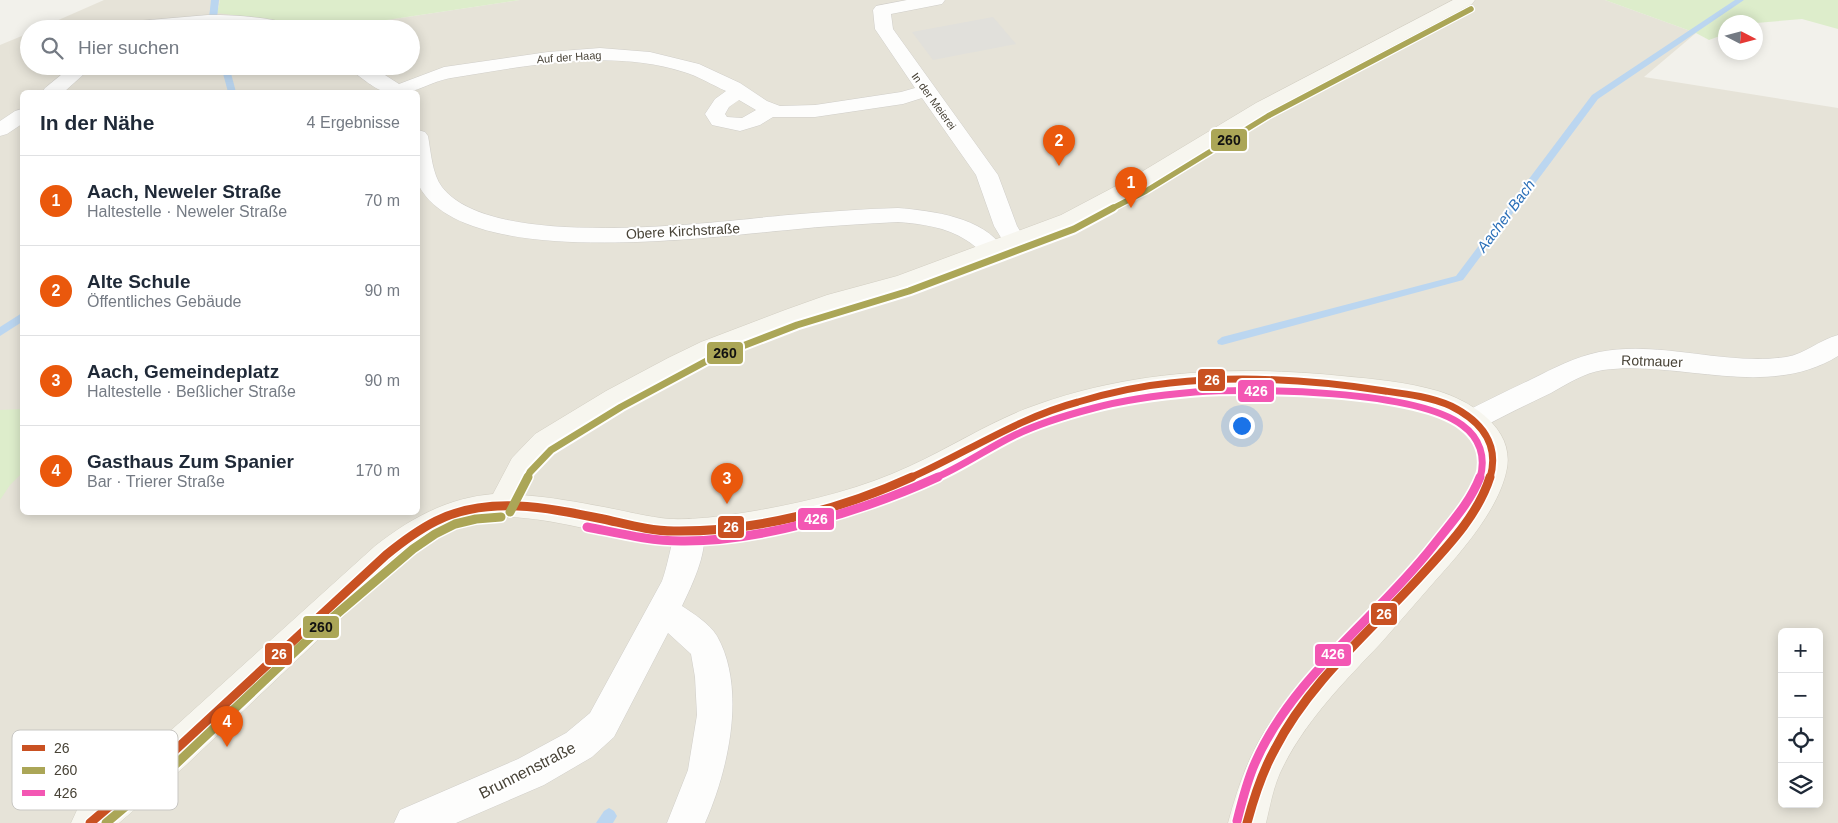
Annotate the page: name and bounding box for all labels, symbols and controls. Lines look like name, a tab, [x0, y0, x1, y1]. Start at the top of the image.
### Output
north arrow	[1718, 15, 1763, 60]
search box	[20, 20, 420, 75]
icon: search	[38, 34, 66, 62]
text: Hier suchen	[78, 37, 179, 58]
street label: Auf der Haag	[536, 49, 602, 65]
street label: In der Meierei	[909, 70, 959, 132]
text: In der Nähe	[40, 111, 154, 134]
text: 4 Ergebnisse	[307, 114, 400, 131]
pin: 2	[1043, 125, 1075, 166]
line badge: 260	[1210, 128, 1248, 152]
text: 260	[1217, 132, 1241, 148]
pin: 1	[1115, 167, 1147, 208]
water label: Aacher Bach	[1472, 176, 1538, 256]
text: Aach, Neweler Straße	[87, 181, 281, 202]
text: 1	[52, 192, 60, 209]
text: 70 m	[364, 192, 400, 209]
text: Haltestelle · Neweler Straße	[87, 203, 287, 220]
street label: Obere Kirchstraße	[625, 220, 741, 242]
text: Alte Schule	[87, 271, 190, 292]
text: 2	[52, 282, 60, 299]
text: 90 m	[364, 282, 400, 299]
text: Öffentliches Gebäude	[87, 293, 241, 310]
line badge: 260	[706, 341, 744, 365]
text: 260	[713, 345, 737, 361]
street label: Rotmauer	[1621, 352, 1683, 370]
text: Aach, Gemeindeplatz	[87, 361, 279, 382]
line badge: 26	[1197, 368, 1226, 392]
text: 3	[52, 372, 60, 389]
text: 90 m	[364, 372, 400, 389]
text: 26	[1204, 372, 1220, 388]
line badge: 426	[1237, 379, 1275, 403]
text: Haltestelle · Beßlicher Straße	[87, 383, 296, 400]
text: 426	[1244, 383, 1268, 399]
your location	[1229, 413, 1255, 439]
text: Gasthaus Zum Spanier	[87, 451, 294, 472]
text: 4	[52, 462, 60, 479]
text: 170 m	[356, 462, 400, 479]
pin: 3	[711, 463, 743, 504]
text: Bar · Trierer Straße	[87, 473, 225, 490]
line badge: 426	[797, 507, 835, 531]
text: 426	[804, 511, 828, 527]
line badge: 26	[717, 515, 745, 539]
text: 26	[723, 519, 739, 535]
line badge: 26	[1370, 602, 1398, 626]
text: 26	[1376, 606, 1392, 622]
line badge: 260	[302, 615, 340, 639]
text: 260	[309, 619, 333, 635]
map controls	[1778, 628, 1823, 808]
button: +	[1778, 628, 1823, 673]
line badge: 26	[264, 642, 293, 666]
line badge: 426	[1314, 643, 1352, 667]
text: 26	[271, 646, 287, 662]
text: 426	[1321, 646, 1345, 662]
button: −	[1778, 673, 1823, 718]
pin: 4	[211, 706, 243, 747]
button: locate	[1778, 718, 1823, 763]
legend	[12, 730, 178, 810]
street label: Brunnenstraße	[476, 739, 578, 802]
text: 26	[54, 740, 70, 756]
text: 260	[54, 762, 78, 778]
button: layers	[1778, 763, 1823, 808]
text: 426	[54, 785, 78, 801]

